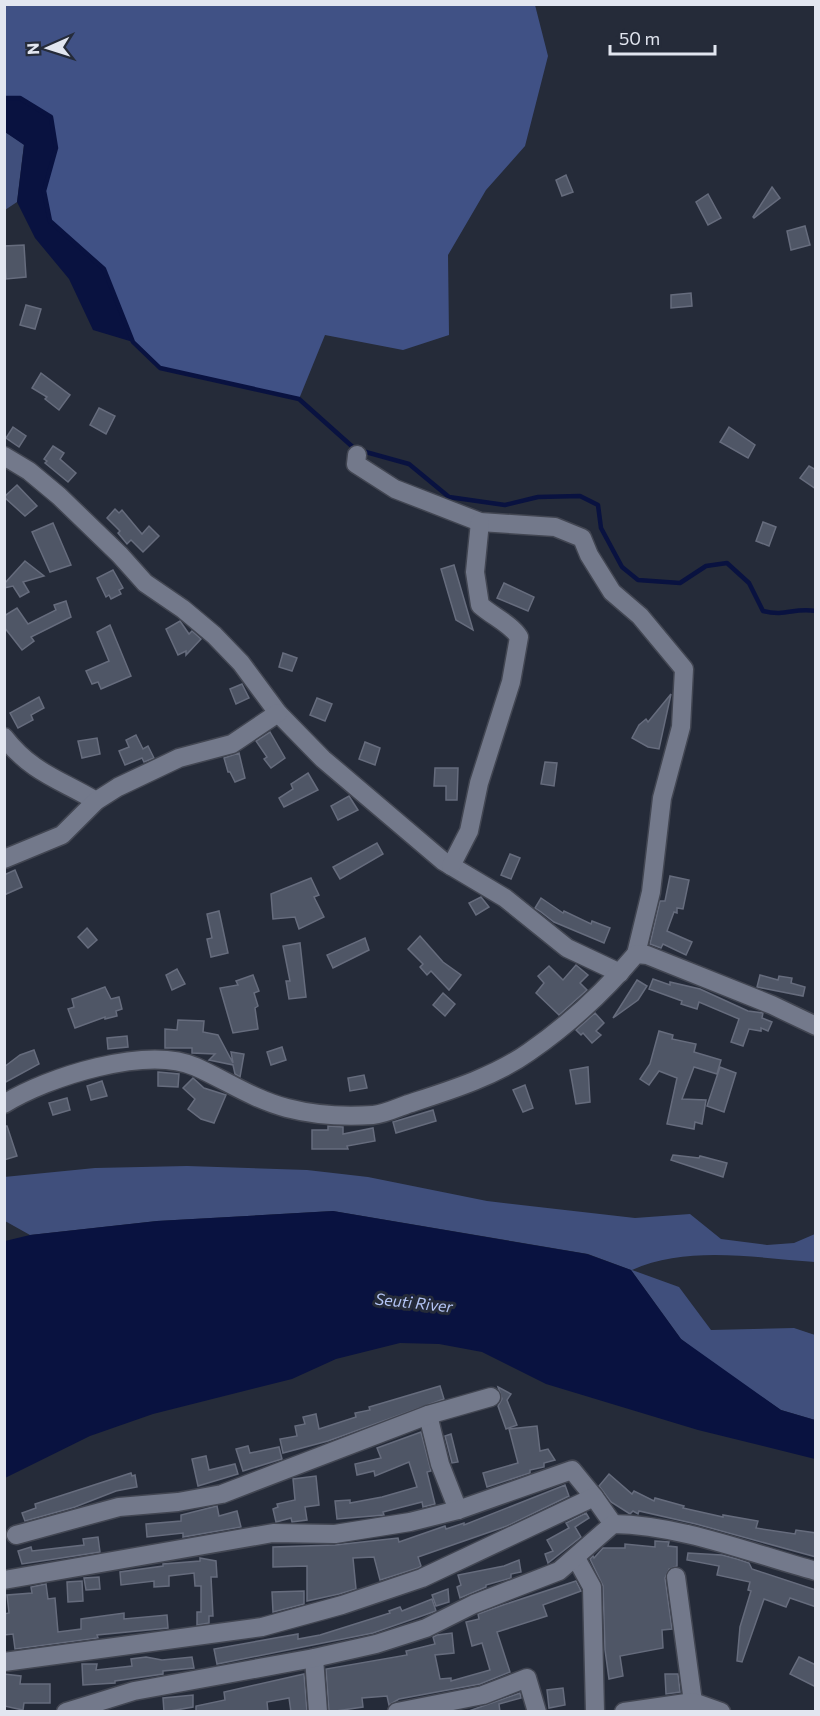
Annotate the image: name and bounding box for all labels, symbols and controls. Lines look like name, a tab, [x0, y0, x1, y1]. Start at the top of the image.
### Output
north arrow	[18, 18, 78, 78]
scale bar	[610, 18, 715, 56]
text: 50 m	[619, 27, 660, 49]
text: N	[23, 42, 42, 55]
water label: Seuti River	[374, 1288, 454, 1316]

